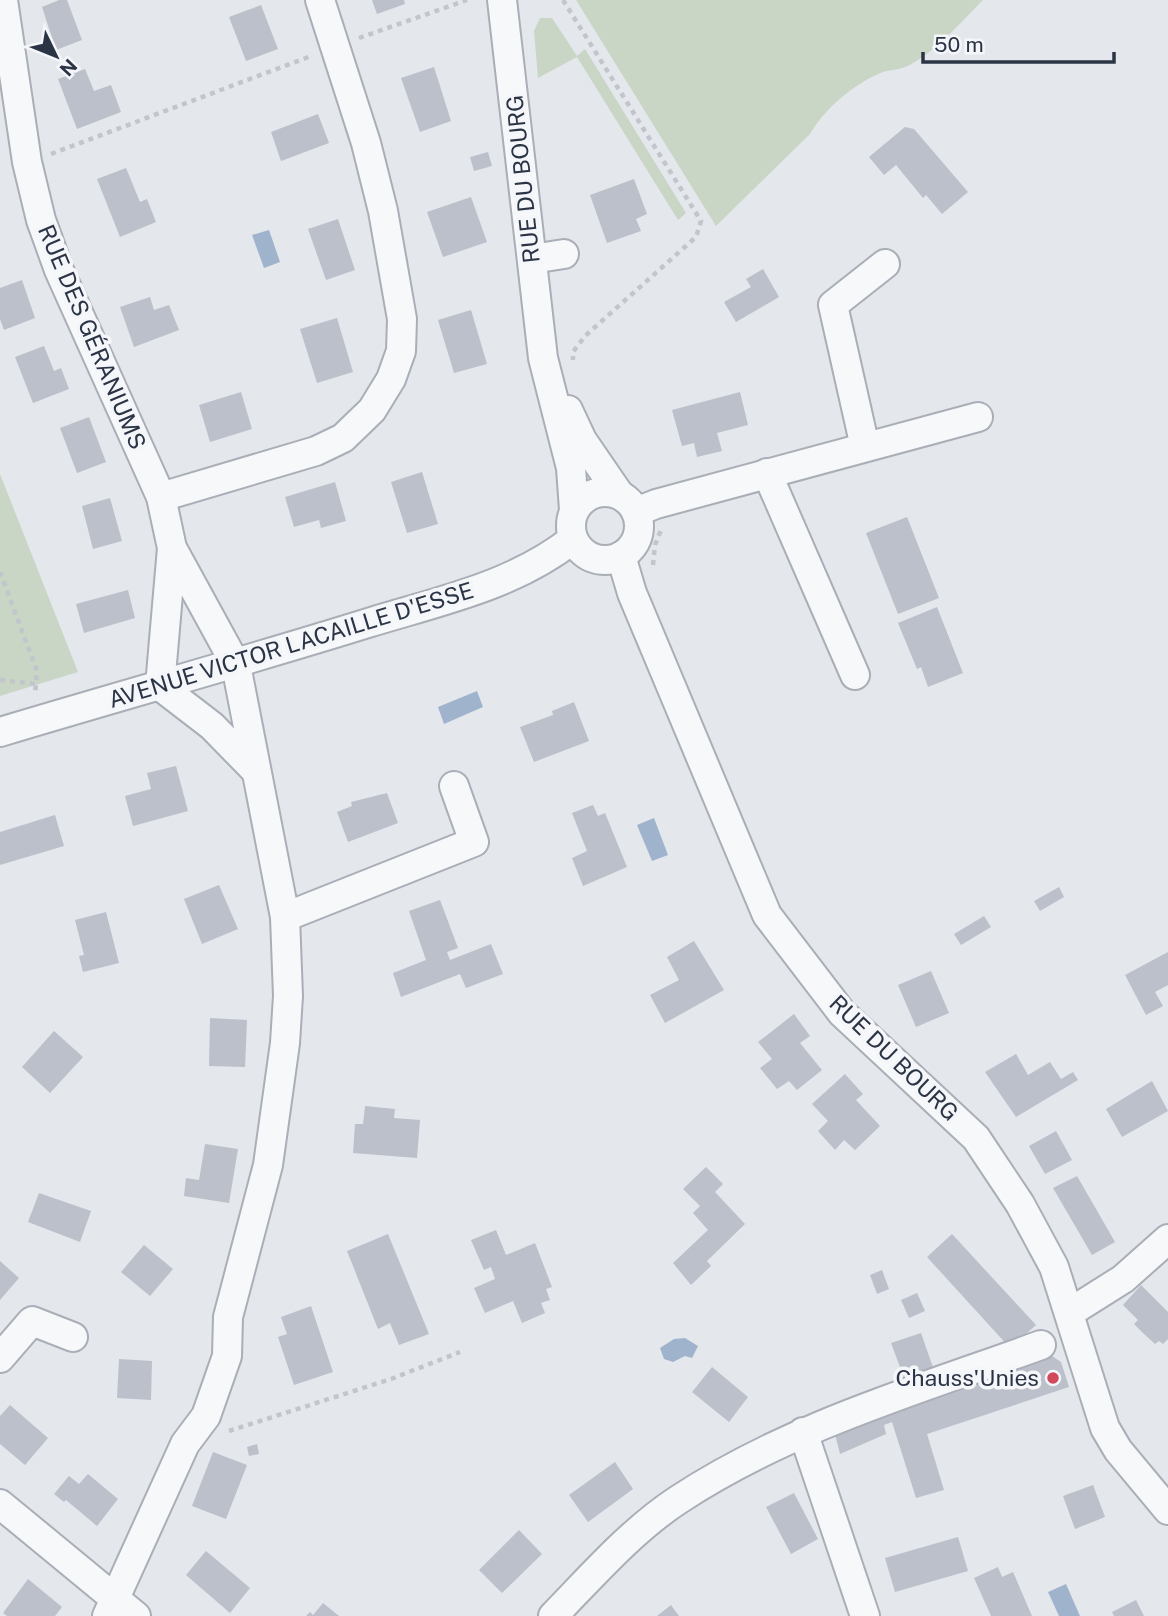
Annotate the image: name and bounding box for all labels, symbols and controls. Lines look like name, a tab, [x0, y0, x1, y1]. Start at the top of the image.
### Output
north arrow	[21, 21, 91, 91]
scale bar	[923, 21, 1114, 65]
text: 50 m	[934, 32, 984, 57]
text: N	[55, 55, 82, 81]
street label: RUE DU BOURG	[500, 94, 545, 264]
street label: RUE DES GÉRANIUMS	[33, 220, 152, 453]
street label: AVENUE VICTOR LACAILLE D'ESSE	[105, 576, 477, 713]
street label: RUE DU BOURG	[824, 989, 964, 1126]
place label: Chauss'Unies	[895, 1364, 1039, 1391]
marker: Chauss'Unies	[1045, 1370, 1061, 1386]

